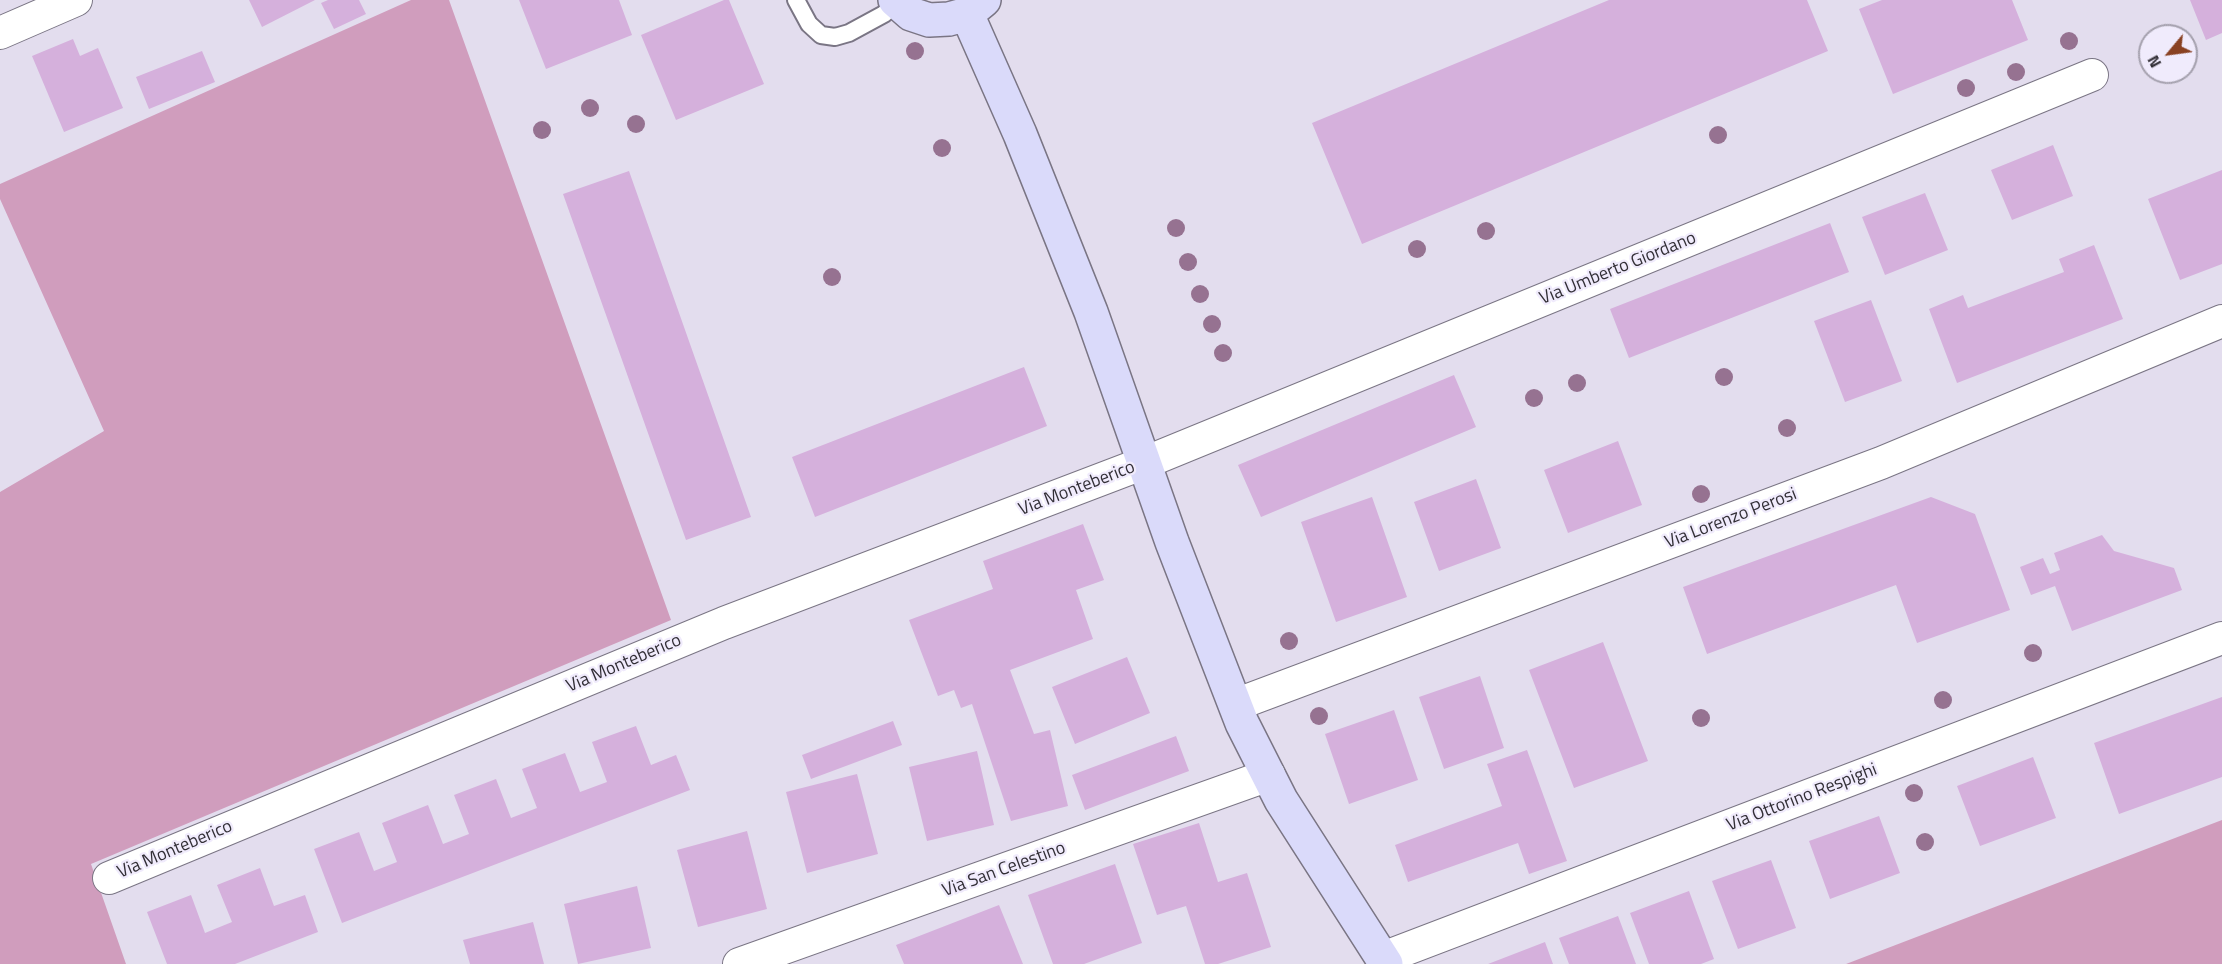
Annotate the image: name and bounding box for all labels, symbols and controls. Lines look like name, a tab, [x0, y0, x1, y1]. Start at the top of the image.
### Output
north arrow	[2138, 24, 2198, 84]
text: N	[2141, 51, 2167, 72]
street label: Via Umberto Giordano	[1537, 228, 1699, 310]
street label: Via Monteberico	[1016, 457, 1138, 521]
street label: Via Lorenzo Perosi	[1662, 484, 1800, 554]
street label: Via Monteberico	[563, 630, 685, 698]
street label: Via Ottorino Respighi	[1724, 759, 1880, 837]
street label: Via Monteberico	[114, 816, 236, 884]
street label: Via San Celestino	[939, 838, 1069, 902]

